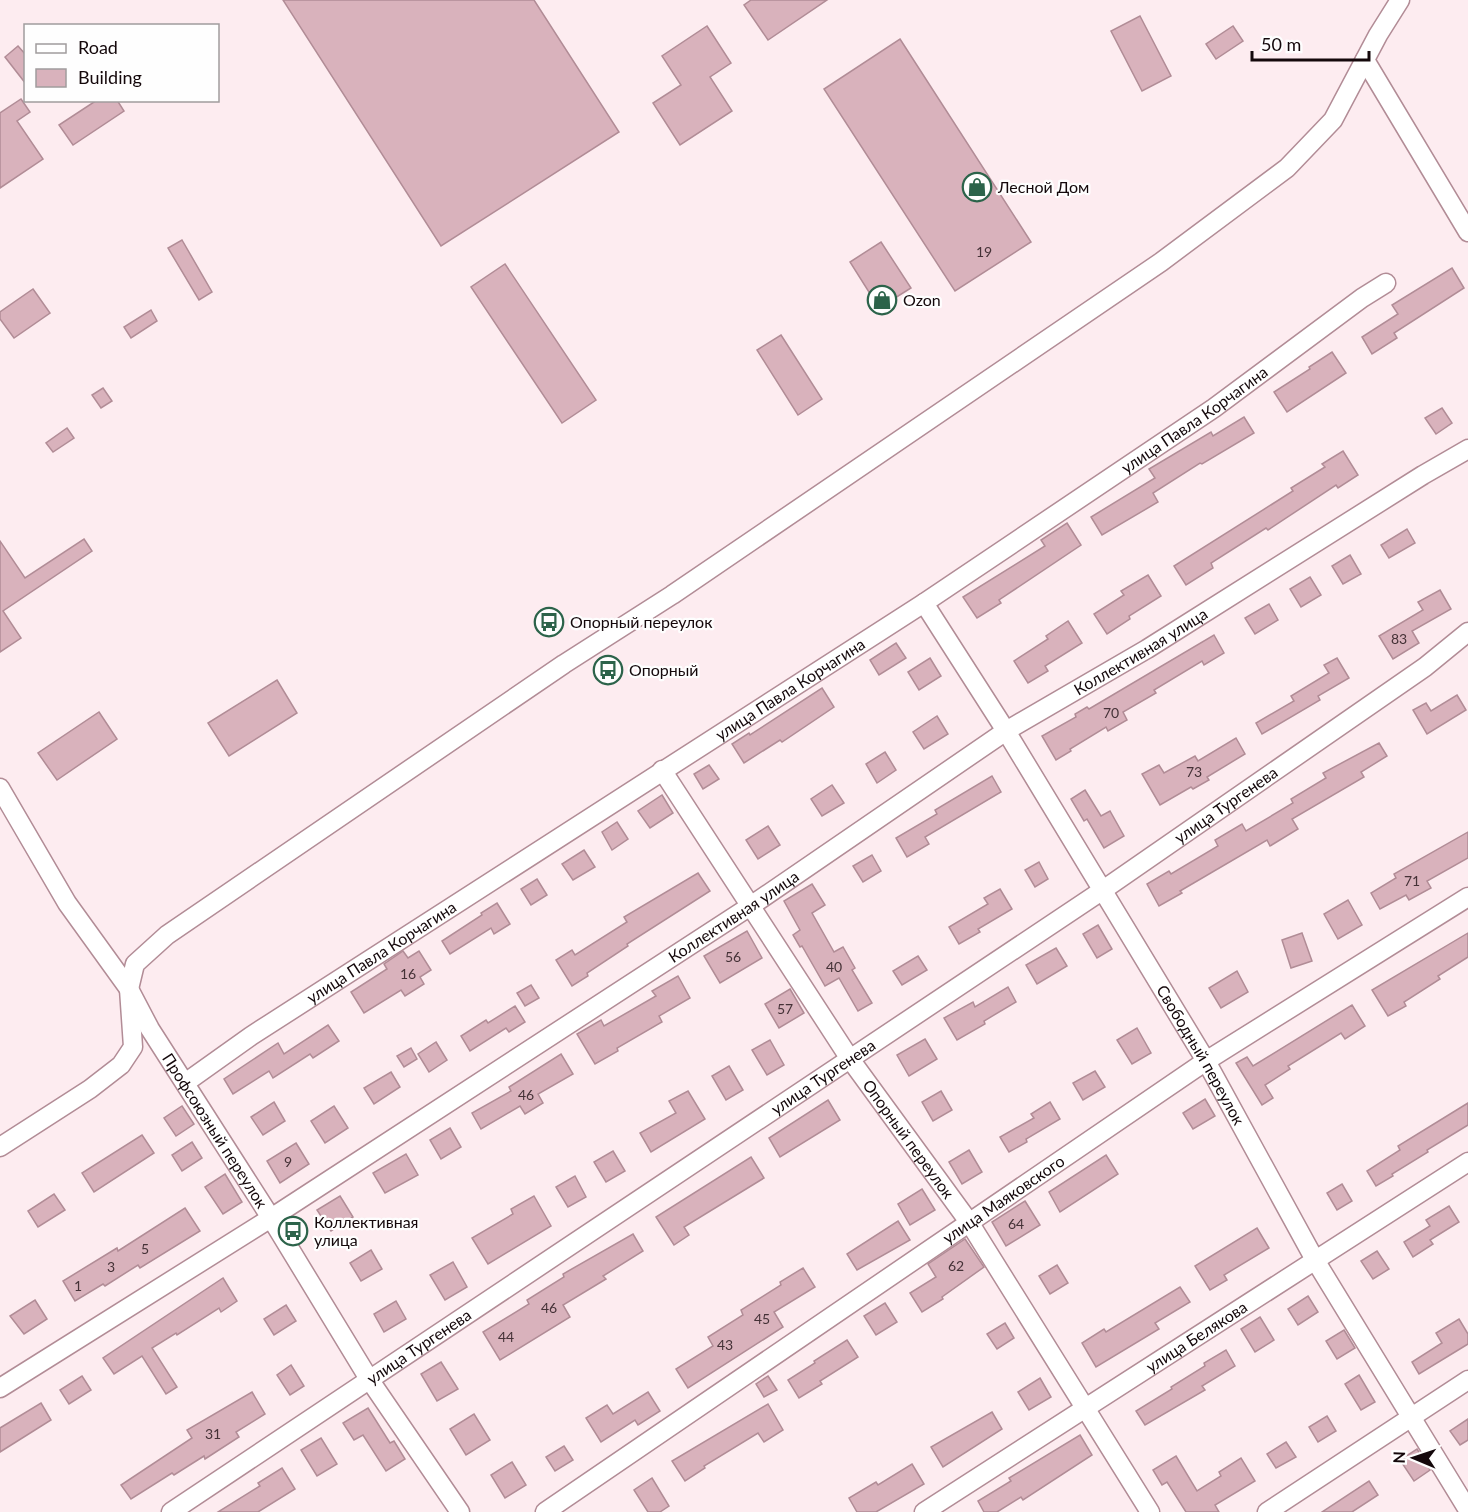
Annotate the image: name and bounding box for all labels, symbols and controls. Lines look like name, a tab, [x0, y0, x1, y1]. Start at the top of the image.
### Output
legend	[24, 24, 219, 102]
scale bar	[1252, 24, 1369, 62]
text: 50 m	[1261, 33, 1301, 55]
text: Road	[78, 36, 118, 58]
text: Building	[78, 66, 142, 88]
shop icon: Лесной Дом	[961, 171, 993, 203]
place label: Лесной Дом	[997, 177, 1089, 196]
house number: 19	[976, 243, 992, 260]
shop icon: Ozon	[866, 284, 898, 316]
place label: Ozon	[903, 290, 941, 309]
street label: улица Павла Корчагина	[1117, 362, 1271, 477]
street label: Коллективная улица	[1070, 604, 1211, 698]
bus stop icon: Опорный переулок	[533, 606, 565, 638]
place label: Опорный переулок	[570, 612, 713, 631]
house number: 83	[1391, 630, 1407, 647]
street label: улица Павла Корчагина	[712, 634, 868, 744]
bus stop icon: Опорный	[592, 654, 624, 686]
place label: Опорный	[629, 660, 698, 679]
house number: 70	[1103, 704, 1119, 721]
street label: улица Тургенева	[1170, 762, 1281, 847]
house number: 73	[1186, 763, 1202, 780]
street label: Коллективная улица	[664, 866, 802, 966]
house number: 71	[1404, 872, 1420, 889]
street label: улица Павла Корчагина	[303, 897, 459, 1007]
house number: 56	[725, 948, 741, 965]
house number: 40	[826, 958, 842, 975]
house number: 16	[400, 965, 416, 982]
street label: Свободный переулок	[1153, 981, 1249, 1129]
house number: 57	[777, 1000, 793, 1017]
street label: улица Тургенева	[767, 1035, 879, 1118]
street label: Профсоюзный переулок	[159, 1049, 272, 1212]
street label: Опорный переулок	[859, 1076, 959, 1203]
house number: 46	[518, 1086, 534, 1103]
street label: улица Маяковского	[939, 1151, 1068, 1247]
house number: 9	[284, 1153, 292, 1170]
place label: Коллективная улица	[314, 1212, 418, 1249]
bus stop icon: Коллективная улица	[277, 1215, 309, 1247]
house number: 64	[1008, 1215, 1024, 1232]
house number: 5	[141, 1240, 149, 1257]
house number: 62	[948, 1257, 964, 1274]
house number: 3	[107, 1258, 115, 1275]
house number: 1	[74, 1277, 82, 1294]
street label: улица Белякова	[1142, 1297, 1250, 1376]
house number: 46	[541, 1299, 557, 1316]
street label: улица Тургенева	[363, 1305, 474, 1388]
house number: 45	[754, 1310, 770, 1327]
house number: 44	[498, 1328, 514, 1345]
house number: 43	[717, 1336, 733, 1353]
house number: 31	[205, 1425, 221, 1442]
north arrow	[1384, 1428, 1444, 1488]
text: N	[1389, 1451, 1408, 1464]

